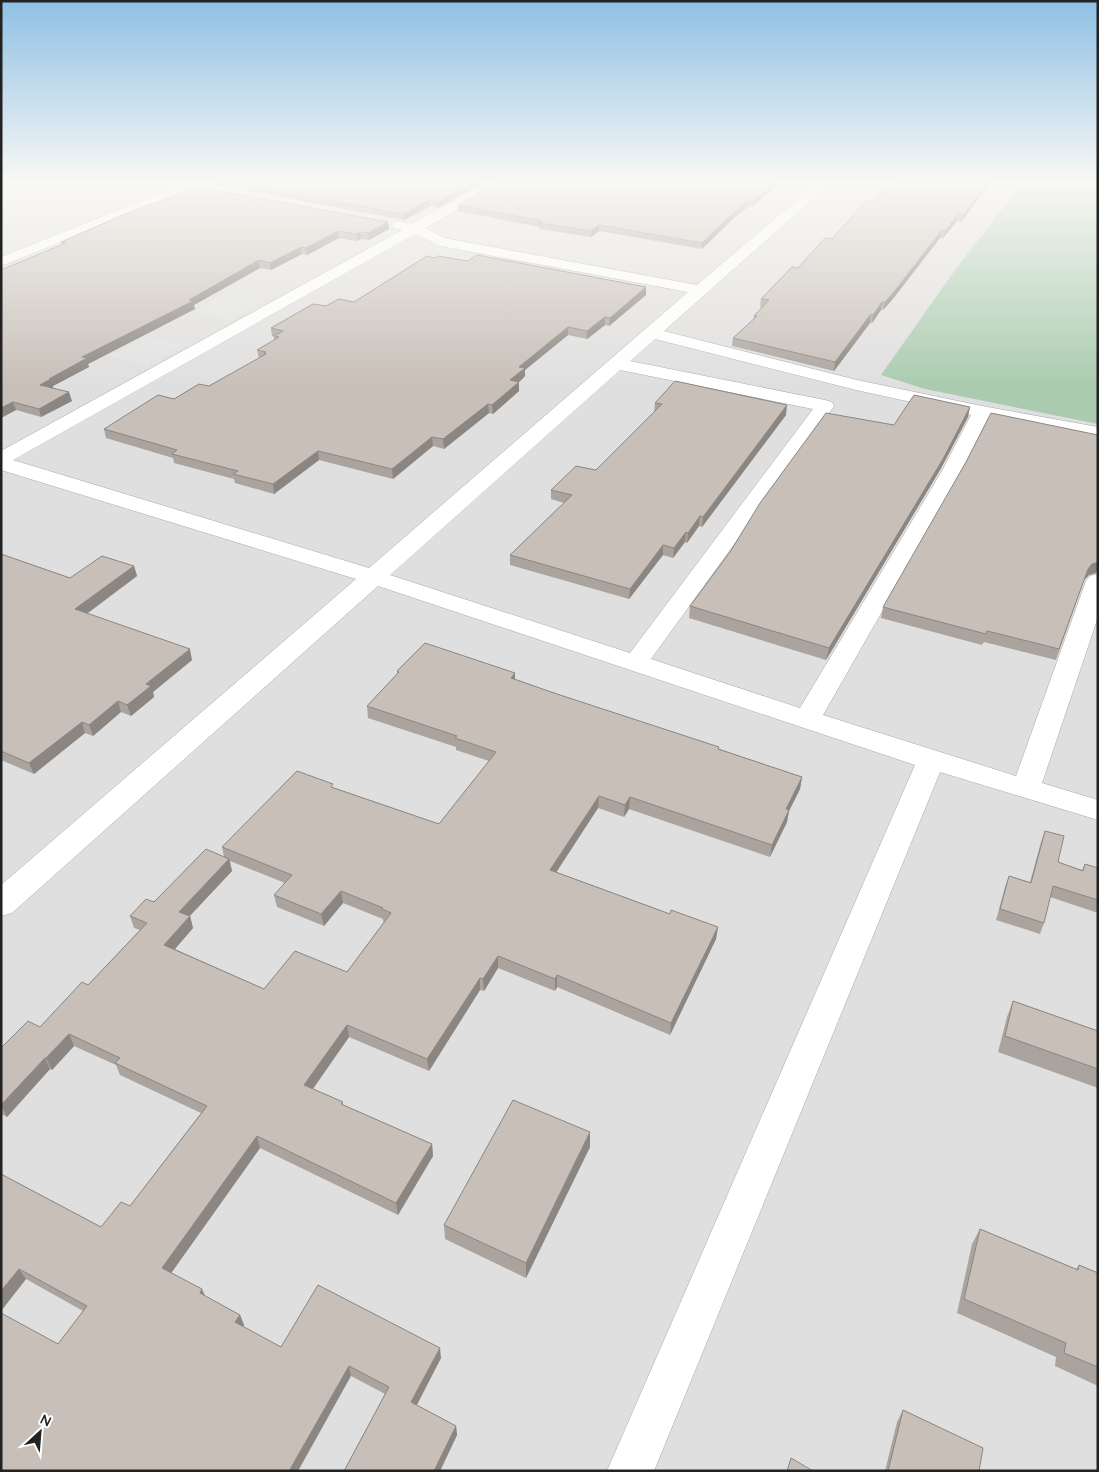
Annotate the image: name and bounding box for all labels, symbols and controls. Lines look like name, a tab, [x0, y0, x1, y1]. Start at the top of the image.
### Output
north arrow	[15, 1407, 65, 1457]
text: N	[37, 1410, 54, 1431]

